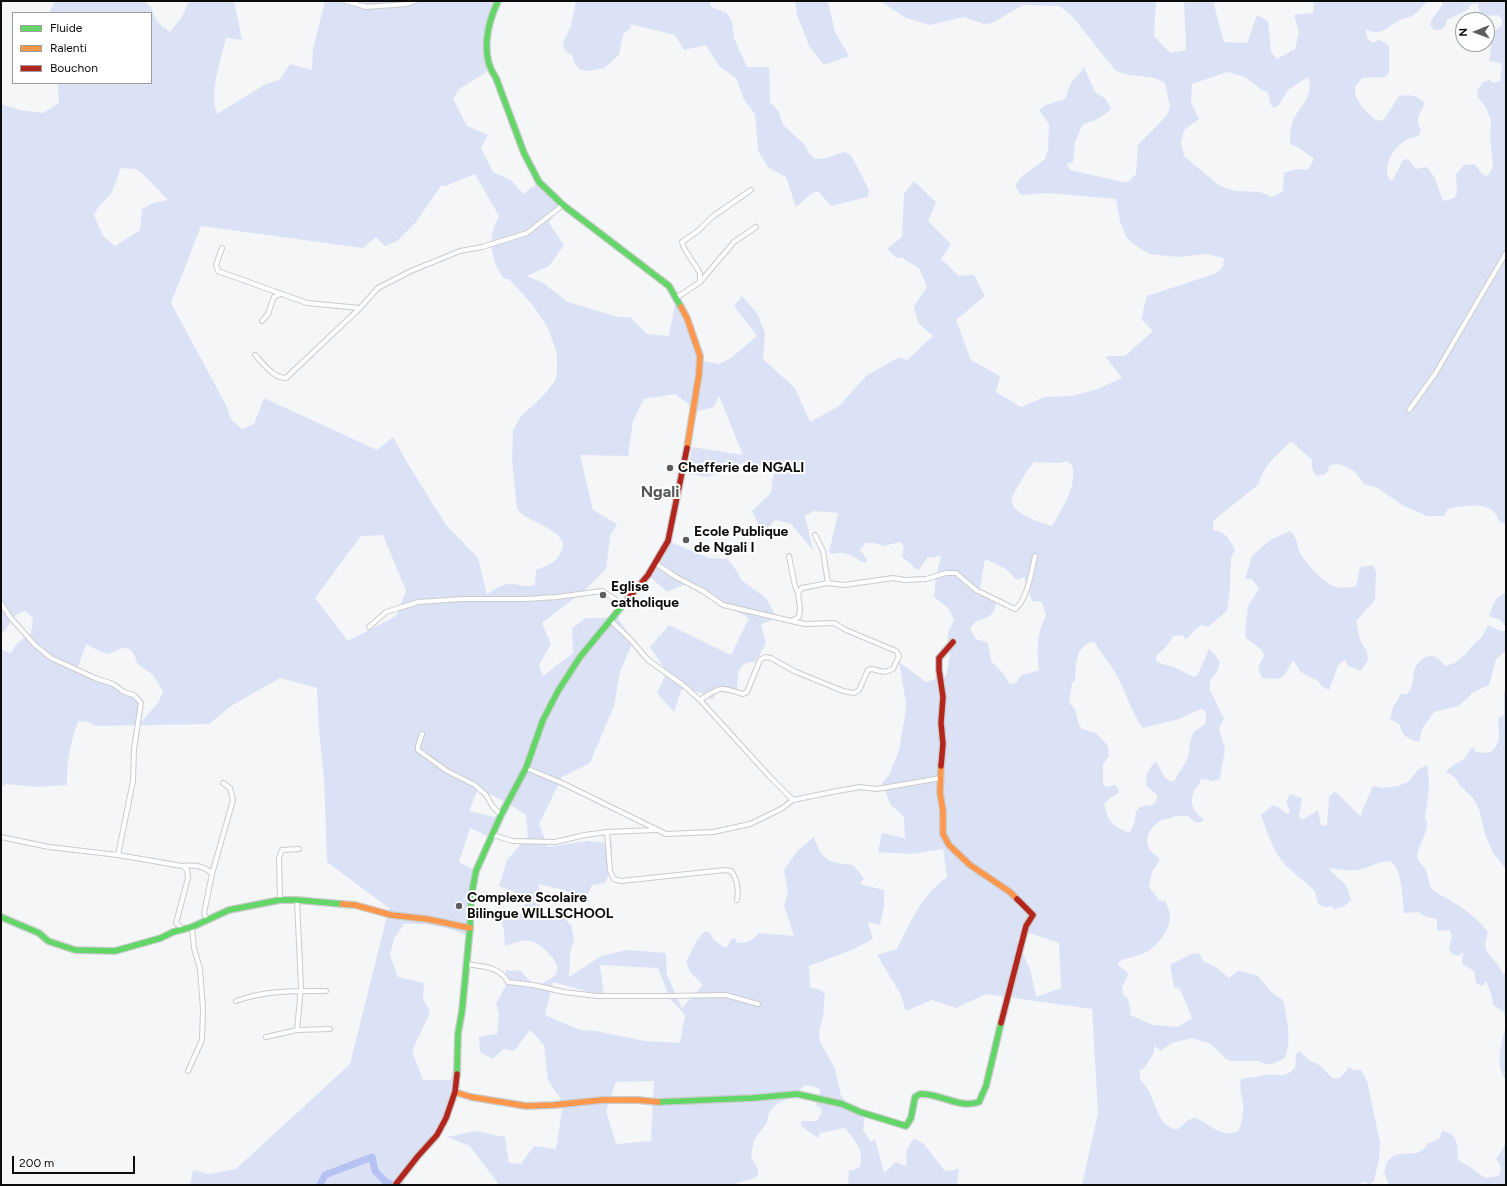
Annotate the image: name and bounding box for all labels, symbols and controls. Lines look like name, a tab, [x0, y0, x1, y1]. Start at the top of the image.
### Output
legend	[12, 12, 152, 84]
north arrow	[1455, 12, 1495, 52]
text: Fluide	[50, 21, 82, 35]
text: N	[1457, 28, 1470, 37]
text: Ralenti	[50, 41, 87, 55]
text: Bouchon	[50, 61, 98, 75]
place label: Chefferie de NGALI	[678, 460, 804, 476]
marker: Chefferie de NGALI	[665, 463, 675, 473]
district label: Ngali	[641, 482, 679, 502]
place label: Ecole Publique de Ngali I	[694, 524, 788, 556]
marker: Ecole Publique de Ngali I	[681, 535, 691, 545]
place label: Eglise catholique	[611, 579, 679, 612]
marker: Eglise catholique	[598, 590, 608, 600]
place label: Complexe Scolaire Bilingue WILLSCHOOL	[467, 890, 613, 922]
marker: Complexe Scolaire Bilingue WILLSCHOOL	[454, 901, 464, 911]
scale bar	[14, 1148, 137, 1174]
text: 200 m	[19, 1156, 54, 1170]

